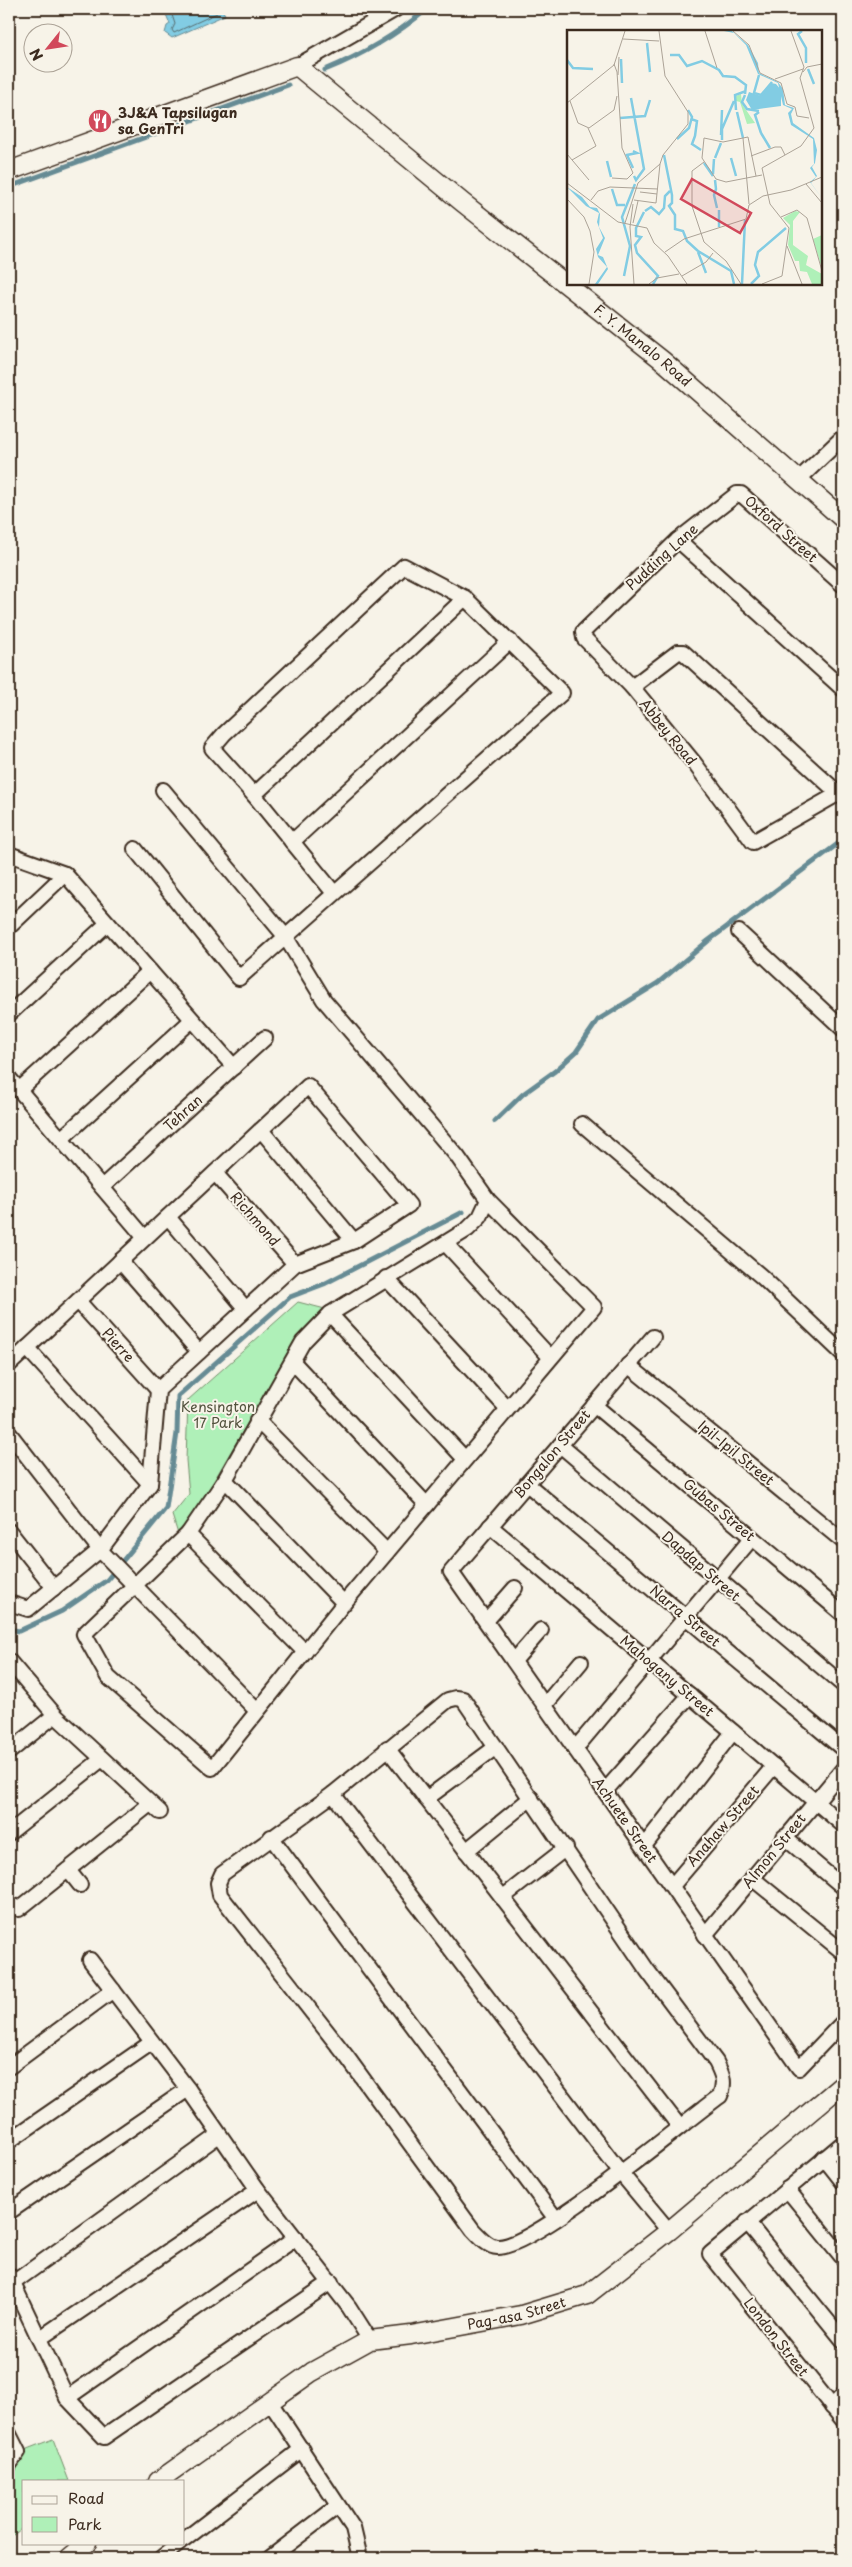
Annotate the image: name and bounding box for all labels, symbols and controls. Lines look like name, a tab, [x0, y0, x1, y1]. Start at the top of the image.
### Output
north arrow	[22, 22, 72, 72]
inset map	[567, 30, 822, 285]
text: N	[24, 45, 48, 65]
place label: 3J&A Tapsilugan sa GenTri	[118, 102, 237, 139]
restaurant icon: 3J&A Tapsilugan sa GenTri	[87, 108, 113, 134]
street label: F. Y. Manalo Road	[590, 299, 696, 391]
street label: Oxford Street	[740, 490, 823, 567]
street label: Pudding Lane	[621, 518, 703, 595]
street label: Abbey Road	[635, 694, 702, 769]
street label: Tehran	[158, 1089, 207, 1136]
street label: Richmond	[226, 1187, 285, 1251]
street label: Pierre	[97, 1323, 140, 1367]
park label: Kensington 17 Park	[181, 1396, 255, 1433]
street label: Bongalon Street	[508, 1405, 595, 1503]
street label: Ipil-Ipil Street	[694, 1415, 779, 1490]
street label: Gubas Street	[679, 1473, 760, 1546]
street label: Dapdap Street	[657, 1526, 745, 1606]
street label: Narra Street	[645, 1580, 725, 1652]
street label: Mahogany Street	[616, 1630, 719, 1721]
street label: Achuete Street	[588, 1773, 663, 1867]
street label: Anahaw Street	[681, 1780, 764, 1871]
street label: Almon Street	[737, 1809, 811, 1893]
street label: Pag-asa Street	[465, 2291, 569, 2335]
street label: London Street	[739, 2293, 814, 2381]
legend	[22, 2480, 185, 2544]
text: Road	[68, 2486, 104, 2509]
text: Park	[68, 2512, 102, 2535]

